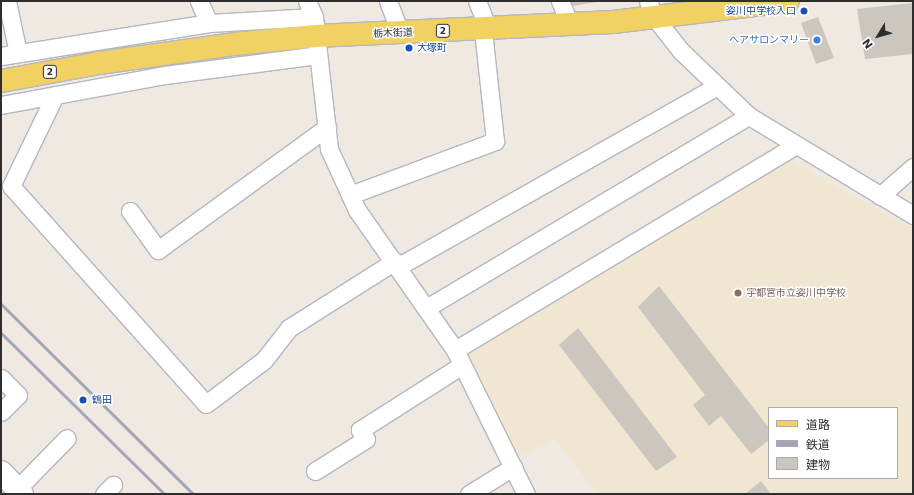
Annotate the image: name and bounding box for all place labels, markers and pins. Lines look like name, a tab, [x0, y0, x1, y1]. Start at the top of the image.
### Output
place label: 姿川中学校入口	[726, 5, 796, 17]
marker: 姿川中学校入口	[799, 6, 809, 16]
place label: ヘアサロンマリー	[729, 34, 809, 46]
marker: ヘアサロンマリー	[812, 35, 822, 45]
place label: 大塚町	[417, 42, 447, 54]
marker: 大塚町	[404, 43, 414, 53]
place label: 宇都宮市立姿川中学校	[746, 287, 846, 299]
marker: 宇都宮市立姿川中学校	[733, 288, 743, 298]
marker: 鶴田	[77, 394, 89, 406]
place label: 鶴田	[92, 394, 112, 406]

